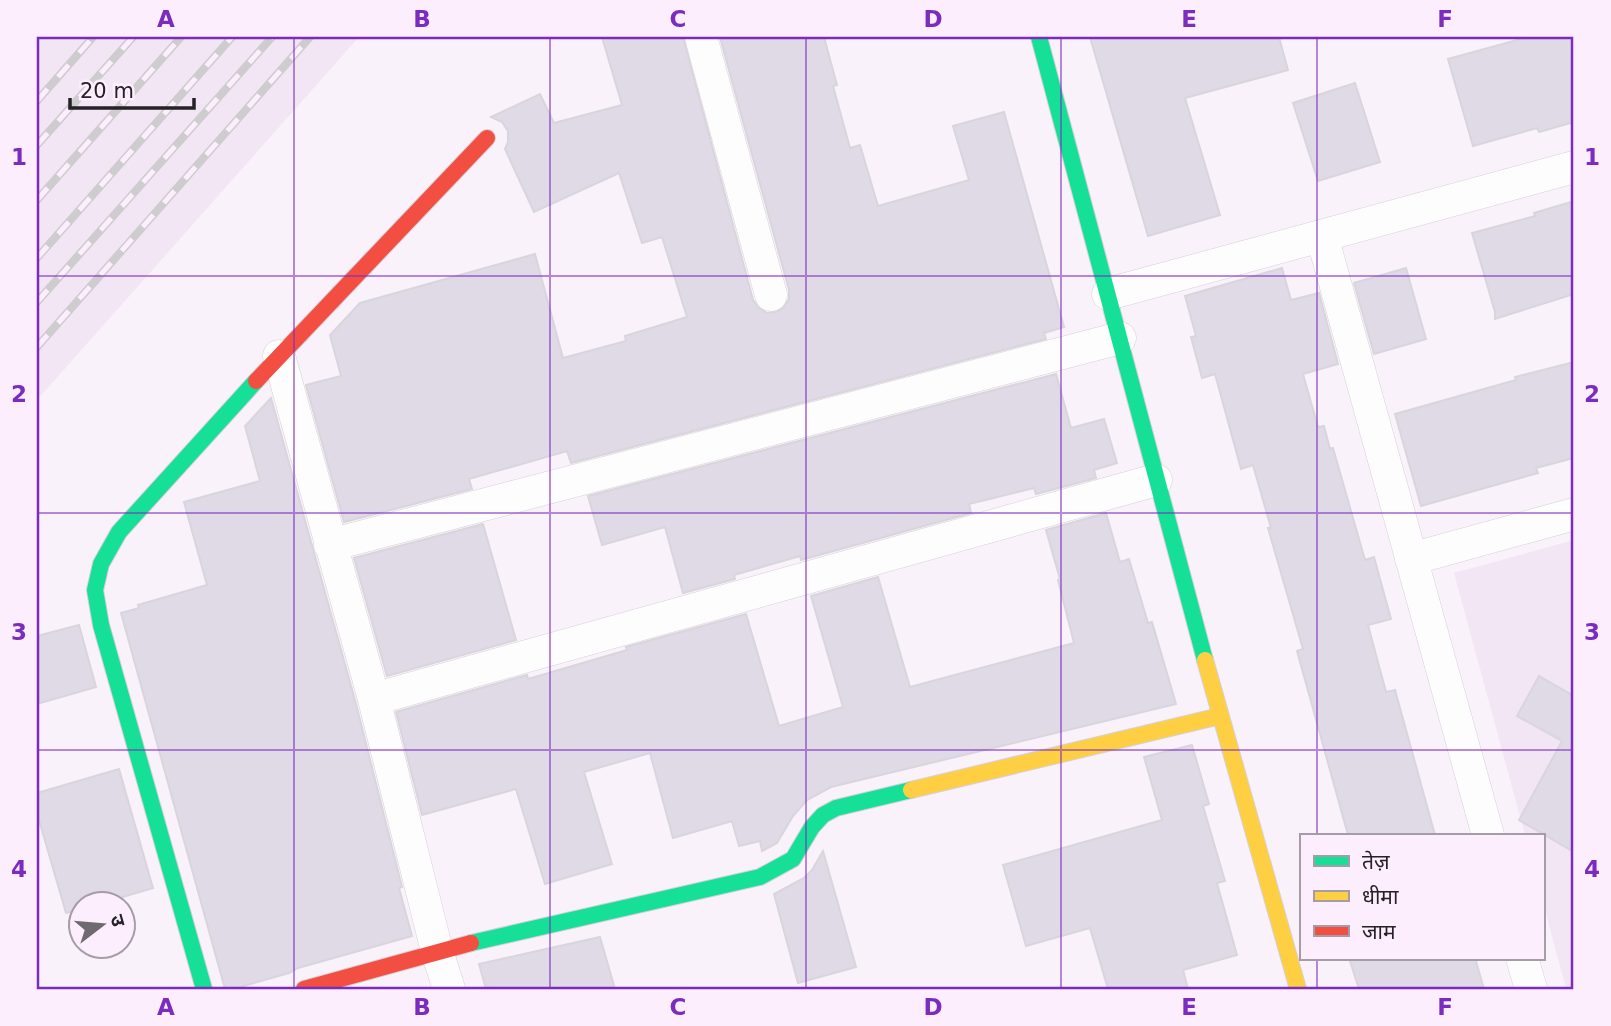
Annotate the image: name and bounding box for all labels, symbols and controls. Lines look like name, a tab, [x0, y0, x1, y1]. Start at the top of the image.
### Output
text: A	[157, 6, 175, 32]
text: B	[413, 6, 431, 32]
text: C	[670, 6, 686, 32]
text: D	[923, 6, 943, 32]
text: E	[1181, 6, 1197, 32]
text: F	[1437, 6, 1453, 32]
scale bar	[70, 66, 194, 110]
text: 20 m	[80, 79, 134, 103]
text: 1	[11, 144, 27, 170]
text: 1	[1584, 144, 1600, 170]
text: 2	[11, 381, 27, 407]
text: 2	[1584, 381, 1600, 407]
text: 3	[11, 619, 27, 645]
text: 3	[1584, 619, 1600, 645]
legend	[1300, 834, 1544, 960]
text: तेज़	[1362, 850, 1390, 874]
text: 4	[11, 856, 27, 882]
text: 4	[1584, 856, 1600, 882]
text: धीमा	[1362, 885, 1399, 909]
north arrow	[66, 890, 136, 960]
text: उ	[106, 912, 131, 930]
text: जाम	[1362, 920, 1396, 944]
text: A	[157, 994, 175, 1020]
text: B	[413, 994, 431, 1020]
text: C	[670, 994, 686, 1020]
text: D	[923, 994, 943, 1020]
text: E	[1181, 994, 1197, 1020]
text: F	[1437, 994, 1453, 1020]

